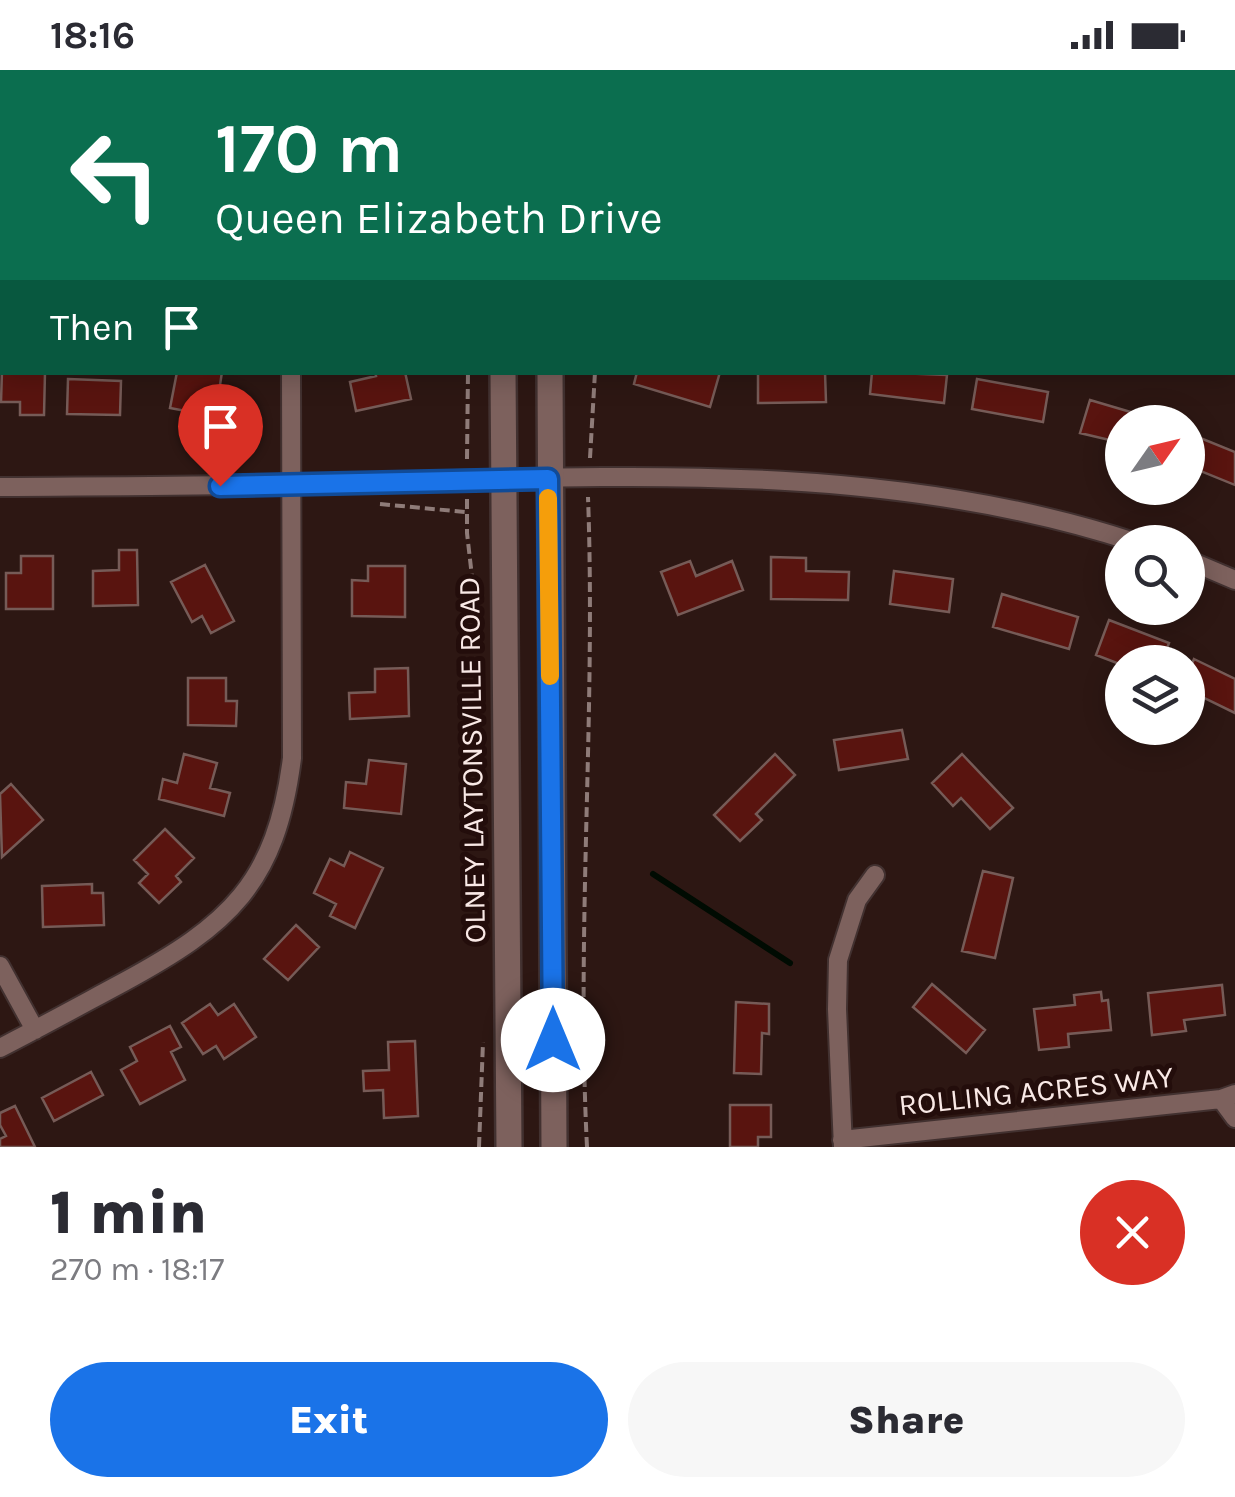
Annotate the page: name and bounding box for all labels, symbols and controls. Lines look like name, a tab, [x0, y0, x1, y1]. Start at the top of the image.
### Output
text: 18:16	[50, 13, 135, 58]
text: 170 m	[215, 108, 403, 190]
icon: left	[50, 110, 180, 240]
text: Queen Elizabeth Drive	[215, 192, 663, 244]
icon: arrive	[154, 300, 209, 355]
text: Then	[50, 305, 134, 350]
pin	[178, 384, 263, 487]
icon: arrive	[193, 399, 248, 454]
north arrow	[1105, 405, 1205, 505]
map controls	[1105, 405, 1205, 745]
button: search	[1105, 525, 1205, 625]
street label: OLNEY LAYTONSVILLE ROAD	[451, 577, 493, 943]
button: layers	[1105, 645, 1205, 745]
position arrow	[501, 988, 605, 1092]
street label: ROLLING ACRES WAY	[897, 1059, 1176, 1123]
text: 1 min	[50, 1178, 207, 1248]
button: close	[1080, 1180, 1185, 1285]
text: 270 m · 18:17	[50, 1251, 224, 1288]
button: Exit	[50, 1362, 608, 1477]
button: Share	[628, 1362, 1185, 1477]

